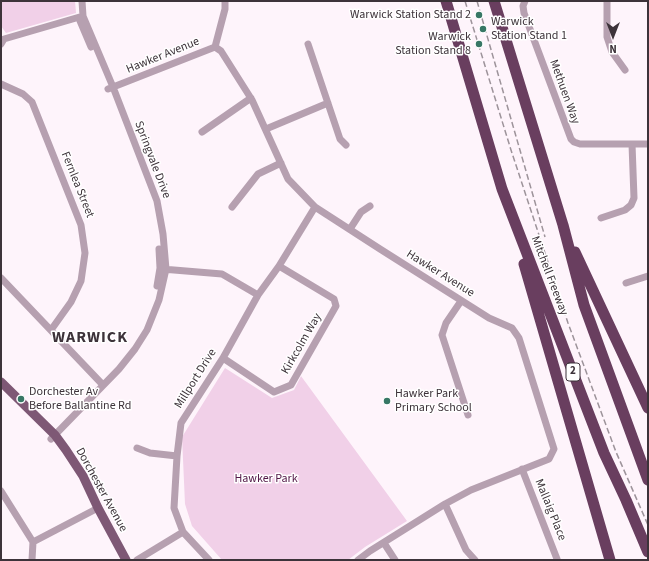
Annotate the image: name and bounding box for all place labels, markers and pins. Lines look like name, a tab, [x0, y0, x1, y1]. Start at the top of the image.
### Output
place label: Warwick Station Stand 2	[350, 8, 471, 22]
marker: Warwick Station Stand 2	[474, 10, 484, 20]
place label: Warwick Station Stand 1	[491, 15, 567, 43]
marker: Warwick Station Stand 1	[478, 24, 488, 34]
place label: Warwick Station Stand 8	[395, 30, 471, 58]
marker: Warwick Station Stand 8	[474, 39, 484, 49]
place label: Dorchester Av Before Ballantine Rd	[29, 385, 131, 413]
place label: Hawker Park Primary School	[395, 387, 472, 415]
marker: Dorchester Av Before Ballantine Rd	[16, 394, 26, 404]
marker: Hawker Park Primary School	[382, 396, 392, 406]

